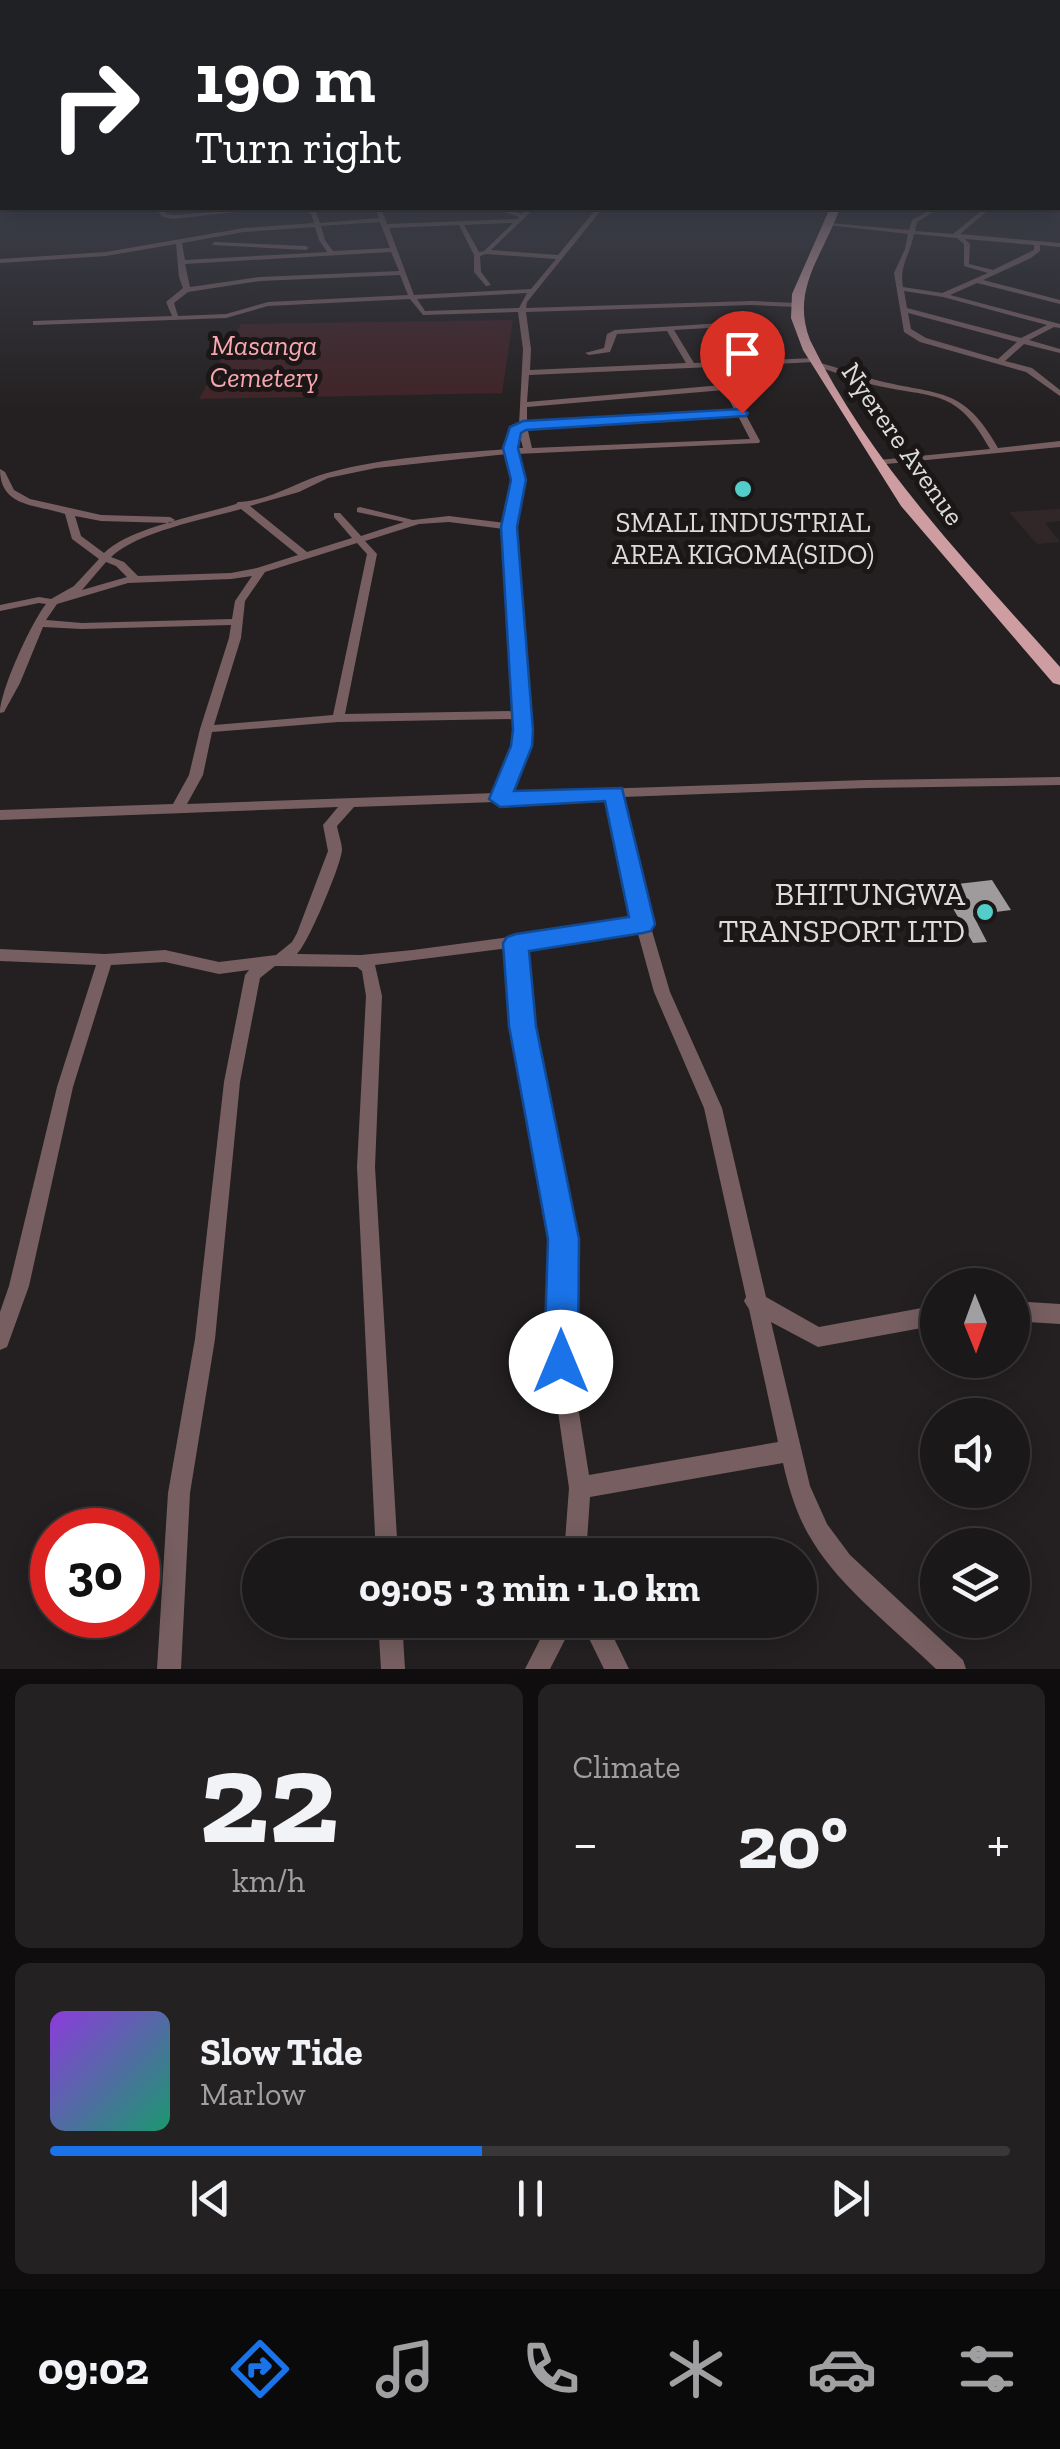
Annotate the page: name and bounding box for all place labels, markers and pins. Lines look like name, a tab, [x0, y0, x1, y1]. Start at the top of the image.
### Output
pin	[700, 311, 785, 414]
marker: SMALL INDUSTRIAL AREA KIGOMA(SIDO)	[732, 478, 754, 500]
place label: SMALL INDUSTRIAL AREA KIGOMA(SIDO)	[612, 506, 874, 571]
place label: BHITUNGWA TRANSPORT LTD	[719, 875, 965, 950]
marker: BHITUNGWA TRANSPORT LTD	[974, 901, 996, 923]

